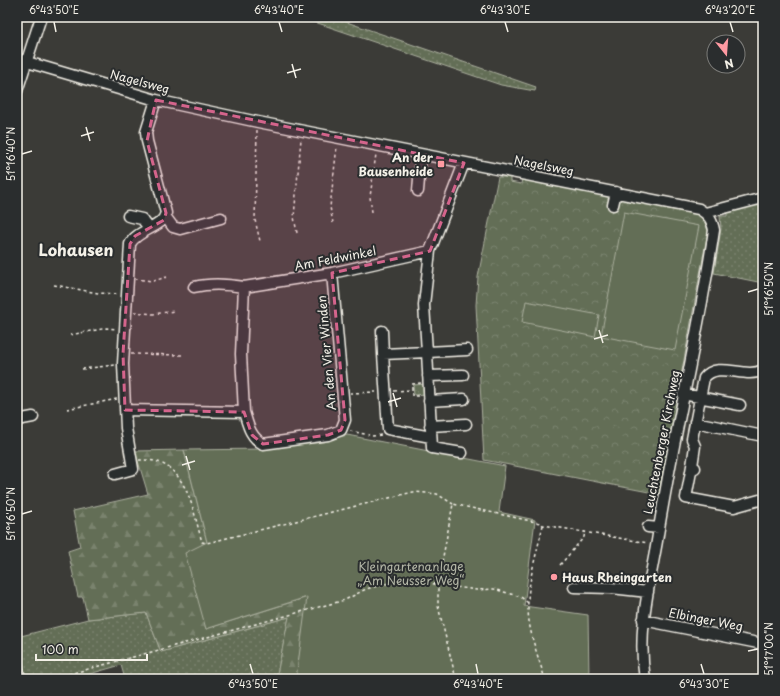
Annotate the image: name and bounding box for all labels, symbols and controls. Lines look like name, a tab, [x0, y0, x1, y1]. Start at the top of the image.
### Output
text: 6°43'50"E	[29, 2, 79, 17]
text: 6°43'40"E	[254, 2, 304, 17]
text: 6°43'30"E	[480, 2, 530, 17]
text: 6°43'20"E	[705, 2, 755, 17]
north arrow	[706, 34, 746, 74]
text: N	[722, 55, 736, 74]
street label: Nagelsweg	[108, 64, 172, 98]
text: 51°16'40"N	[3, 127, 18, 181]
place label: An der Bausenheide	[358, 148, 434, 180]
street label: Nagelsweg	[512, 150, 576, 180]
marker: An der Bausenheide	[436, 159, 446, 169]
district label: Lohausen	[39, 237, 114, 261]
street label: Am Feldwinkel	[293, 241, 377, 275]
text: 51°16'50"N	[761, 262, 776, 316]
street label: An den Vier Winden	[312, 295, 340, 411]
street label: Leuchtenberger Kirchweg	[638, 368, 684, 516]
text: 51°16'50"N	[3, 487, 18, 541]
park label: Kleingartenanlage „Am Neusser Weg“	[358, 557, 464, 589]
place label: Haus Rheingarten	[562, 568, 672, 586]
marker: Haus Rheingarten	[549, 572, 559, 582]
street label: Elbinger Weg	[667, 603, 745, 635]
text: 51°17'00"N	[761, 622, 776, 676]
scale bar	[36, 636, 147, 662]
text: 100 m	[42, 640, 79, 658]
text: 6°43'50"E	[228, 676, 278, 691]
text: 6°43'40"E	[453, 676, 503, 691]
text: 6°43'30"E	[679, 676, 729, 691]

